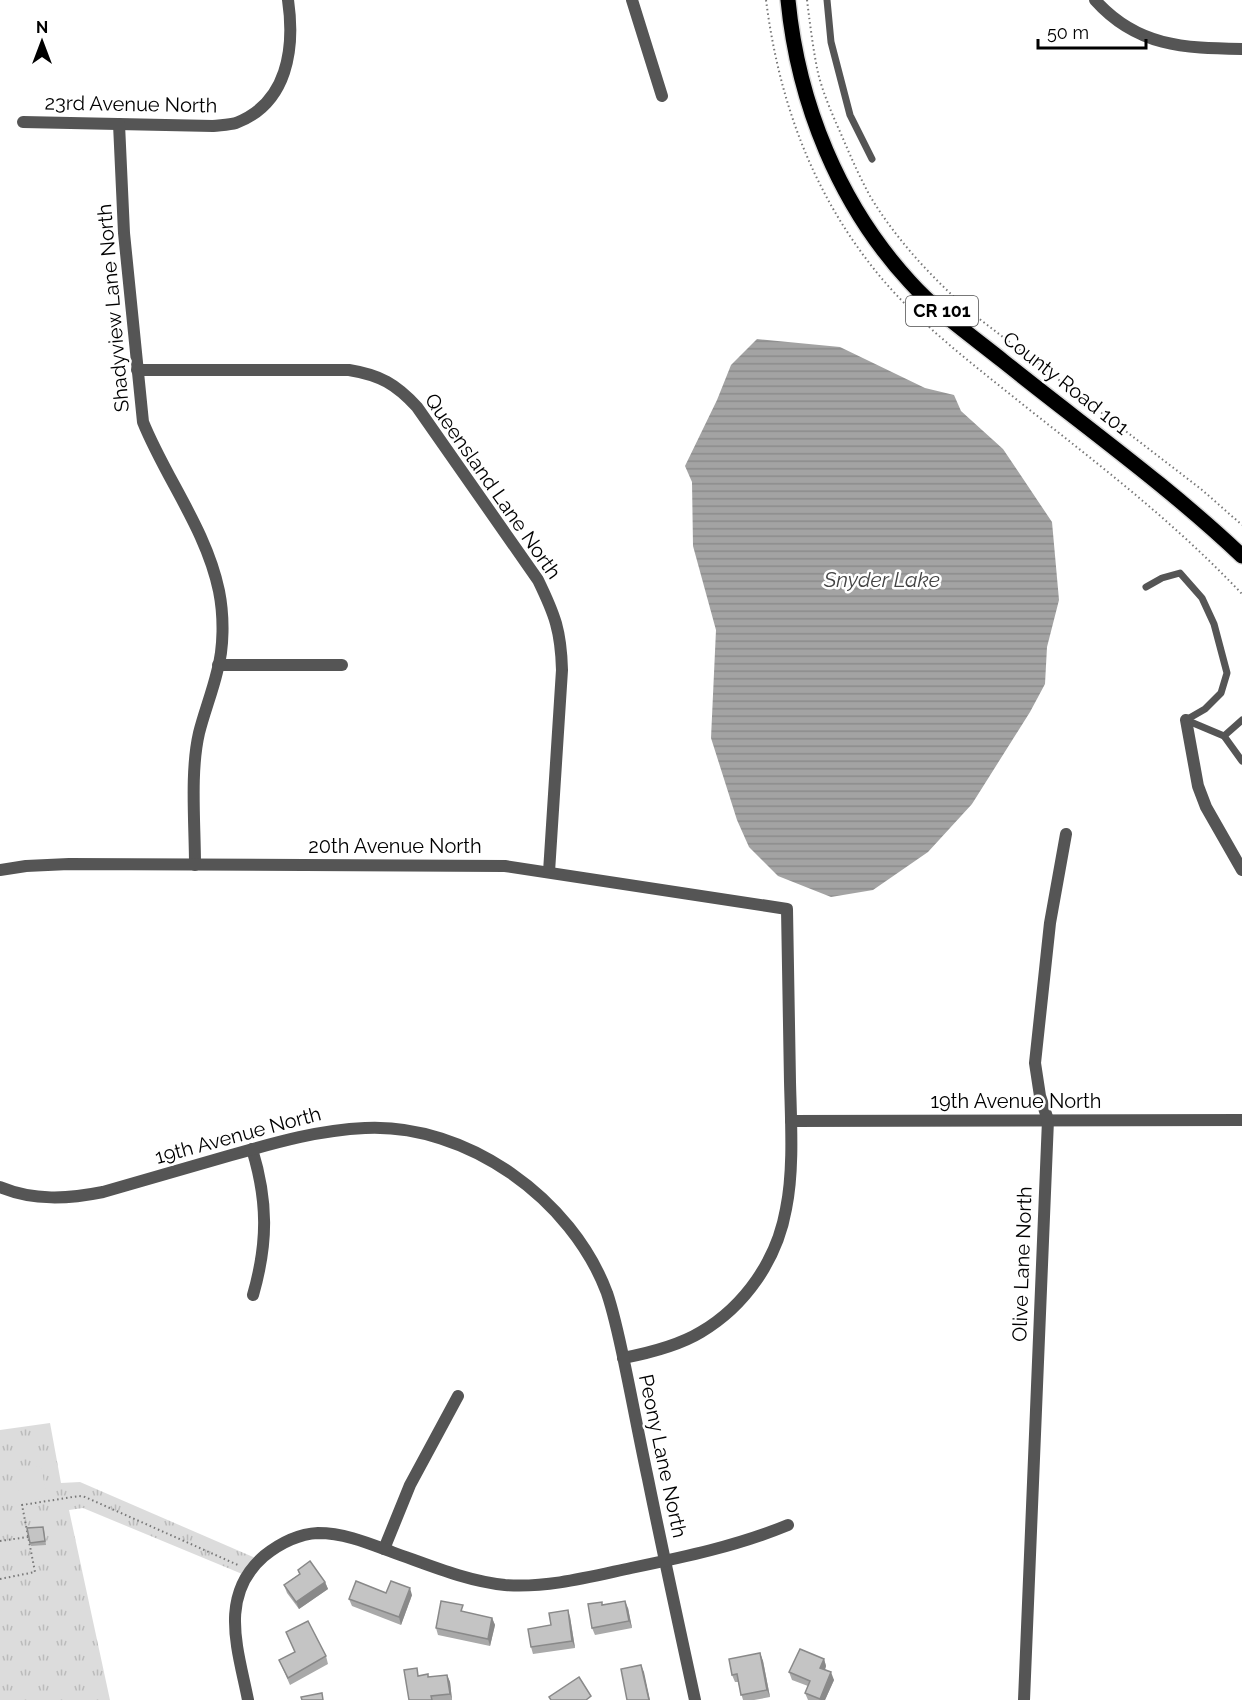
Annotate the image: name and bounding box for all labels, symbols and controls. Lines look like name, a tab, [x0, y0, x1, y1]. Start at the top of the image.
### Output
north arrow	[12, 12, 72, 72]
scale bar	[1038, 12, 1146, 50]
text: N	[36, 18, 48, 37]
text: 50 m	[1047, 22, 1089, 43]
street label: 23rd Avenue North	[45, 90, 217, 118]
street label: Shadyview Lane North	[92, 203, 134, 413]
road number: CR 101	[906, 296, 978, 326]
street label: County Road 101	[998, 326, 1134, 440]
street label: Queensland Lane North	[420, 389, 566, 583]
water label: Snyder Lake	[823, 567, 940, 592]
street label: 20th Avenue North	[308, 834, 482, 858]
street label: 19th Avenue North	[931, 1089, 1101, 1113]
street label: 19th Avenue North	[152, 1101, 324, 1169]
street label: Olive Lane North	[1007, 1186, 1037, 1342]
street label: Peony Lane North	[634, 1372, 692, 1540]

